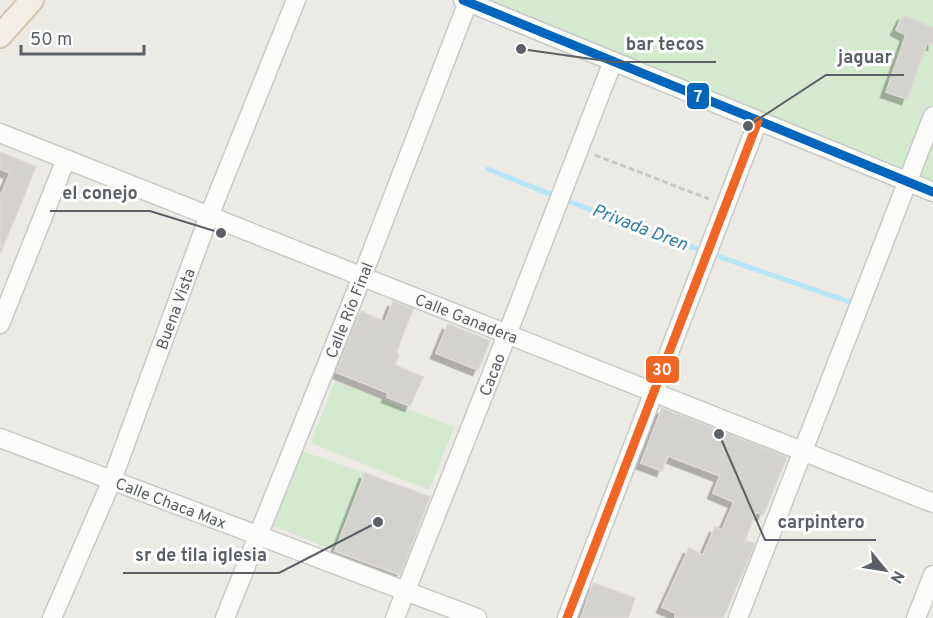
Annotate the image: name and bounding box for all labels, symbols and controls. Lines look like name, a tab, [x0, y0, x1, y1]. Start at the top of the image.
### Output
scale bar	[21, 18, 144, 56]
callout: bar tecos	[613, 26, 716, 62]
text: 50 m	[30, 29, 72, 52]
text: bar tecos	[626, 34, 704, 57]
callout: jaguar	[826, 39, 904, 75]
text: jaguar	[836, 47, 892, 70]
line badge: 7	[686, 82, 710, 110]
text: 7	[694, 88, 702, 108]
callout: el conejo	[50, 175, 150, 211]
text: el conejo	[62, 183, 138, 206]
water label: Privada Dren	[588, 200, 691, 257]
street label: Calle Río Final	[322, 260, 379, 362]
street label: Buena Vista	[153, 266, 201, 353]
street label: Calle Ganadera	[412, 291, 520, 349]
street label: Cacao	[476, 351, 511, 400]
line badge: 30	[645, 355, 680, 384]
text: 30	[652, 361, 672, 381]
street label: Calle Chaca Max	[112, 474, 229, 534]
callout: carpintero	[765, 504, 876, 540]
text: carpintero	[777, 512, 865, 535]
callout: sr de tila iglesia	[123, 537, 279, 573]
north arrow	[855, 540, 915, 600]
text: sr de tila iglesia	[135, 545, 267, 568]
text: N	[885, 567, 908, 586]

